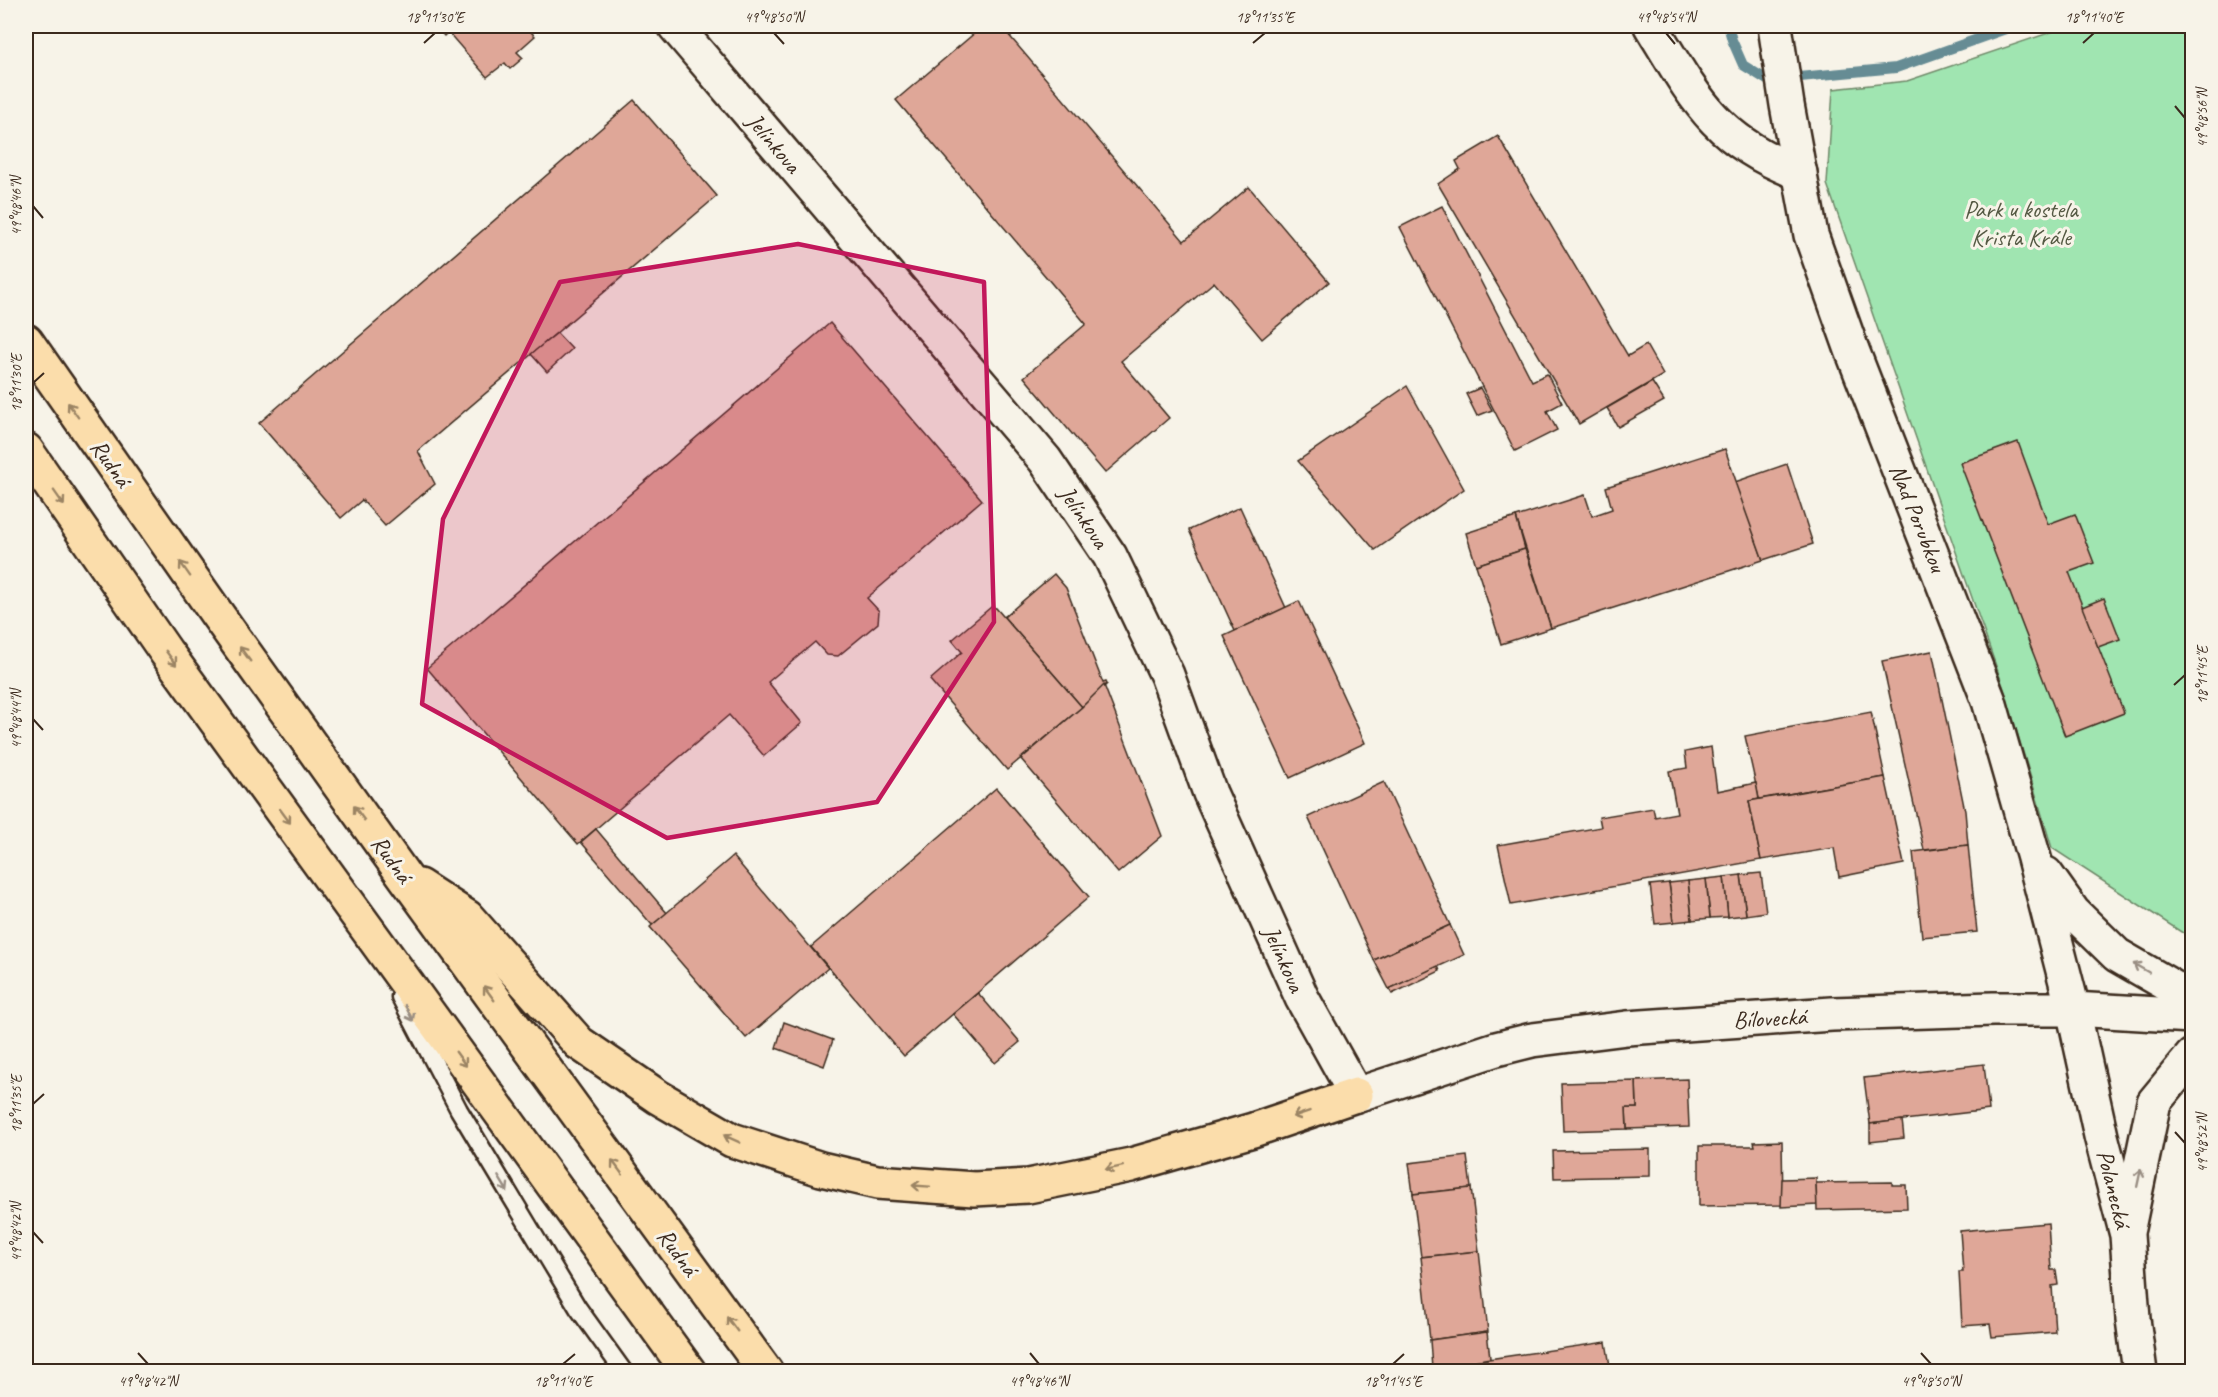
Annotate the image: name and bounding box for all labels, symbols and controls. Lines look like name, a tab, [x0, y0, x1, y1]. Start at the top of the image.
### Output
text: 18°11'30"E	[406, 8, 466, 27]
text: 49°48'50"N	[744, 8, 807, 27]
text: 18°11'35"E	[1236, 8, 1296, 27]
text: 49°48'54"N	[1636, 8, 1699, 27]
text: 18°11'40"E	[2065, 8, 2125, 27]
text: 49°48'56"N	[2193, 85, 2212, 148]
street label: Jelínkova	[740, 106, 809, 180]
text: 49°48'46"N	[7, 173, 26, 236]
park label: Park u kostela Krista Krále	[1964, 194, 2079, 252]
text: 18°11'30"E	[7, 352, 26, 412]
one-way arrow	[67, 402, 79, 418]
street label: Rudná	[84, 433, 140, 495]
street label: Nad Porubkou	[1883, 460, 1954, 578]
street label: Jelínkova	[1052, 479, 1117, 555]
one-way arrow	[53, 490, 65, 506]
one-way arrow	[179, 562, 191, 578]
text: 18°11'45"E	[2193, 644, 2212, 704]
one-way arrow	[239, 647, 251, 663]
one-way arrow	[165, 650, 177, 666]
text: 49°48'44"N	[7, 686, 26, 749]
one-way arrow	[352, 805, 365, 821]
one-way arrow	[279, 808, 291, 824]
street label: Rudná	[365, 829, 421, 891]
street label: Jelínkova	[1256, 920, 1312, 998]
one-way arrow	[2133, 962, 2150, 974]
one-way arrow	[483, 985, 495, 1001]
street label: Bílovecká	[1733, 1001, 1810, 1035]
one-way arrow	[403, 1004, 415, 1022]
one-way arrow	[455, 1050, 467, 1066]
text: 18°11'35"E	[7, 1073, 26, 1133]
one-way arrow	[1292, 1109, 1311, 1120]
text: 49°48'52"N	[2193, 1110, 2212, 1173]
one-way arrow	[724, 1133, 742, 1144]
street label: Polanecká	[2090, 1147, 2139, 1234]
one-way arrow	[610, 1160, 623, 1176]
one-way arrow	[1104, 1163, 1124, 1174]
one-way arrow	[2133, 1169, 2145, 1188]
one-way arrow	[498, 1175, 510, 1192]
one-way arrow	[911, 1180, 931, 1191]
text: 49°48'42"N	[7, 1199, 26, 1262]
street label: Rudná	[651, 1222, 707, 1284]
one-way arrow	[725, 1317, 738, 1333]
text: 49°48'42"N	[118, 1372, 181, 1391]
text: 18°11'40"E	[534, 1372, 594, 1391]
text: 49°48'46"N	[1009, 1372, 1072, 1391]
text: 18°11'45"E	[1364, 1372, 1424, 1391]
text: 49°48'50"N	[1901, 1372, 1964, 1391]

